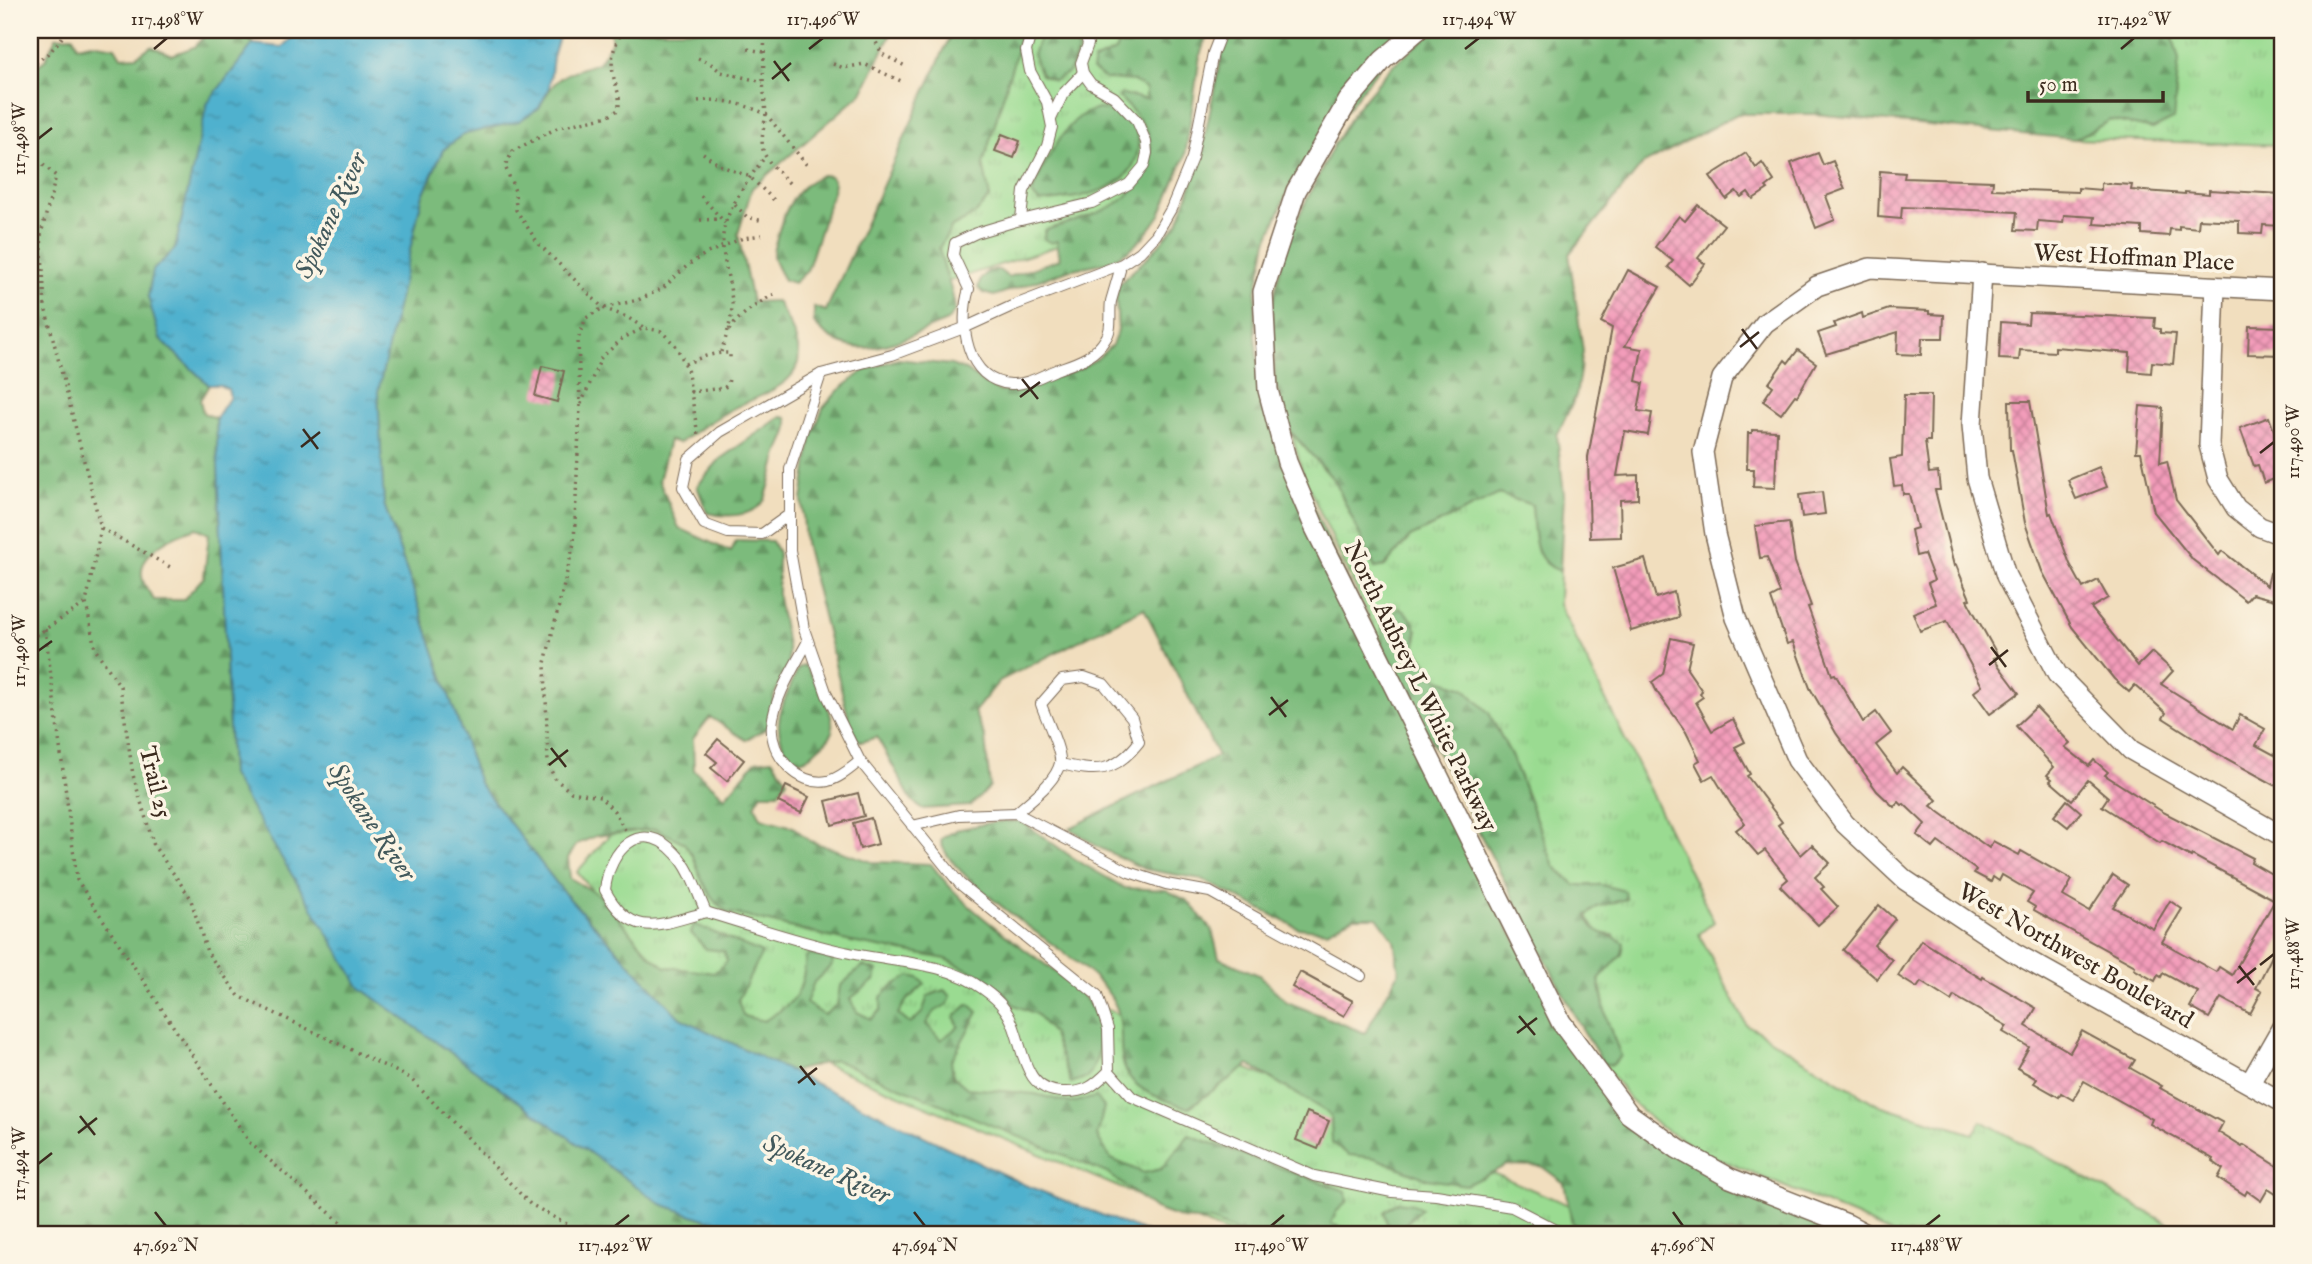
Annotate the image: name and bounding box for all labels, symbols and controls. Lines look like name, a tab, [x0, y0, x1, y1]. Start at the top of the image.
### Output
text: 117.498°W	[131, 9, 204, 32]
text: 117.496°W	[787, 9, 860, 32]
text: 117.494°W	[1442, 9, 1517, 32]
text: 117.492°W	[2097, 9, 2172, 32]
scale bar	[2028, 60, 2163, 104]
text: 50 m	[2039, 72, 2078, 99]
text: 117.498°W	[9, 102, 32, 175]
water label: Spokane River	[288, 146, 375, 284]
street label: West Hoffman Place	[2033, 238, 2235, 279]
text: 117.490°W	[2283, 404, 2306, 479]
street label: North Aubrey L White Parkway	[1336, 536, 1504, 837]
text: 117.496°W	[9, 614, 32, 687]
street label: Trail 25	[131, 743, 178, 822]
water label: Spokane River	[320, 756, 424, 888]
street label: West Northwest Boulevard	[1952, 876, 2199, 1037]
text: 117.488°W	[2283, 917, 2306, 990]
text: 117.494°W	[9, 1126, 32, 1201]
water label: Spokane River	[758, 1127, 896, 1213]
text: 47.692°N	[133, 1235, 199, 1258]
text: 117.492°W	[578, 1235, 653, 1258]
text: 47.694°N	[892, 1235, 958, 1258]
text: 117.490°W	[1234, 1235, 1309, 1258]
text: 47.696°N	[1651, 1235, 1716, 1258]
text: 117.488°W	[1890, 1235, 1963, 1258]

